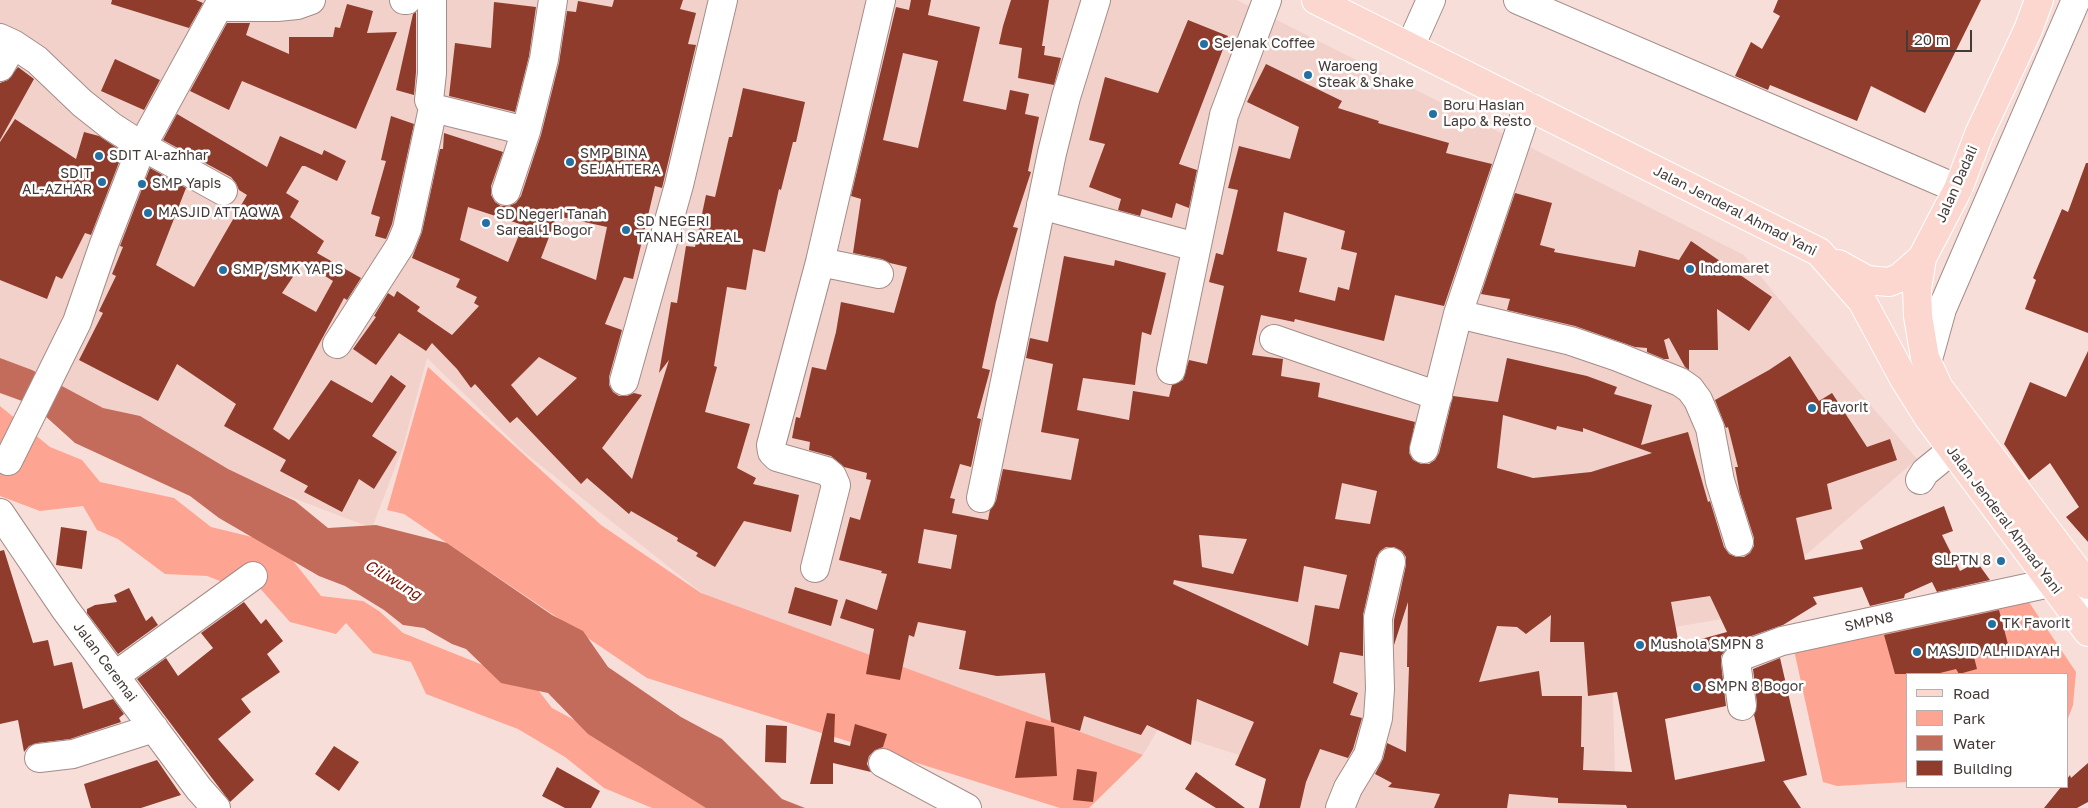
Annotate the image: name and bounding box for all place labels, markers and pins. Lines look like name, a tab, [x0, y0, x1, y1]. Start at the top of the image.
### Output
place label: Sejenak Coffee	[1214, 36, 1315, 52]
marker: Sejenak Coffee	[1198, 38, 1210, 50]
place label: Waroeng Steak & Shake	[1318, 59, 1414, 92]
marker: Waroeng Steak & Shake	[1302, 69, 1314, 81]
place label: Boru Hasian Lapo & Resto	[1443, 98, 1531, 130]
marker: Boru Hasian Lapo & Resto	[1427, 108, 1439, 120]
place label: SMP BINA SEJAHTERA	[580, 146, 661, 178]
place label: SDIT Al-azhhar	[109, 148, 208, 164]
marker: SDIT Al-azhhar	[93, 150, 105, 162]
marker: SMP BINA SEJAHTERA	[564, 156, 576, 168]
place label: SDIT AL-AZHAR	[22, 166, 92, 198]
marker: SDIT AL-AZHAR	[96, 176, 108, 188]
place label: SMP Yapis	[152, 176, 221, 192]
marker: SMP Yapis	[136, 178, 148, 190]
place label: MASJID ATTAQWA	[158, 205, 280, 221]
marker: MASJID ATTAQWA	[142, 207, 154, 219]
place label: SD Negeri Tanah Sareal 1 Bogor	[496, 207, 607, 240]
place label: SD NEGERI TANAH SAREAL	[636, 214, 741, 246]
marker: SD Negeri Tanah Sareal 1 Bogor	[480, 217, 492, 229]
marker: SD NEGERI TANAH SAREAL	[620, 224, 632, 236]
place label: Indomaret	[1700, 261, 1769, 277]
place label: SMP/SMK YAPIS	[233, 262, 344, 278]
marker: Indomaret	[1684, 263, 1696, 275]
marker: SMP/SMK YAPIS	[217, 264, 229, 276]
place label: Favorit	[1822, 400, 1868, 416]
marker: Favorit	[1806, 402, 1818, 414]
place label: SLPTN 8	[1934, 553, 1991, 569]
marker: SLPTN 8	[1995, 555, 2007, 567]
place label: TK Favorit	[2002, 616, 2070, 632]
marker: TK Favorit	[1986, 618, 1998, 630]
place label: Mushola SMPN 8	[1650, 637, 1764, 653]
marker: Mushola SMPN 8	[1634, 639, 1646, 651]
place label: MASJID ALHIDAYAH	[1927, 644, 2060, 660]
marker: MASJID ALHIDAYAH	[1911, 646, 1923, 658]
place label: SMPN 8 Bogor	[1707, 679, 1804, 695]
marker: SMPN 8 Bogor	[1691, 681, 1703, 693]

